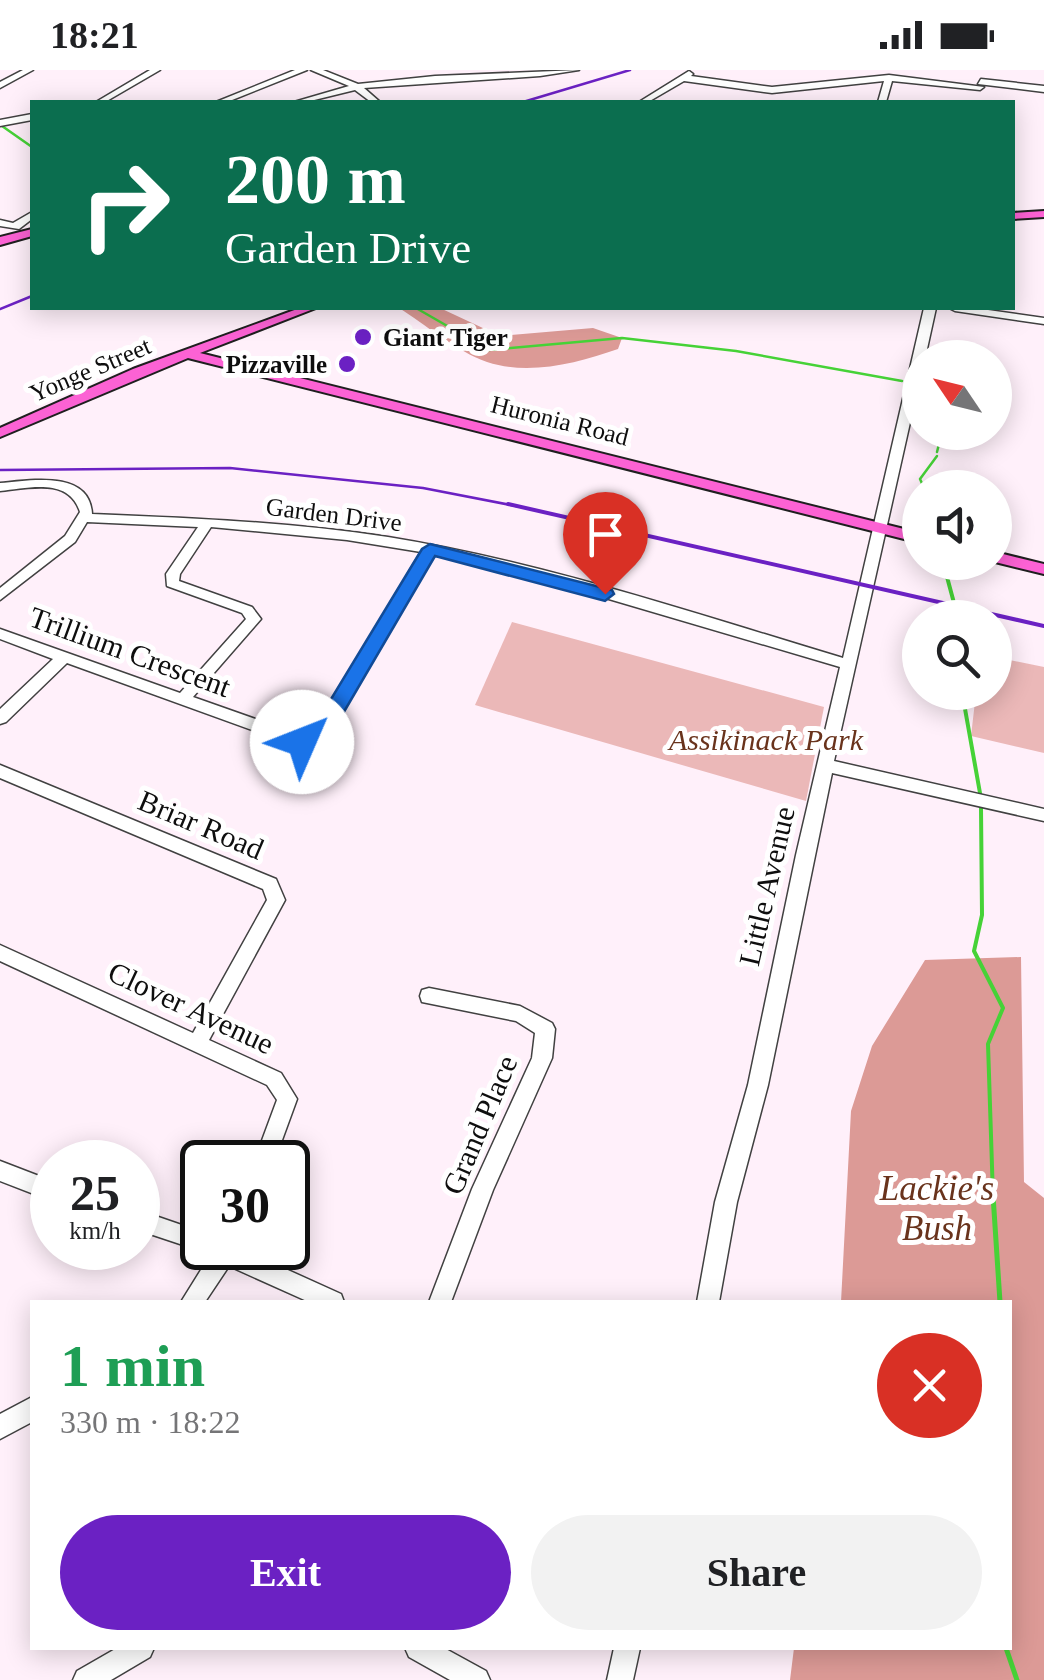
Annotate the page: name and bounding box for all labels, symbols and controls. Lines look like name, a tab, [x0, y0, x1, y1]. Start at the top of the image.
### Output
text: 18:21	[50, 14, 139, 56]
icon: right	[60, 140, 190, 270]
text: 200 m	[225, 141, 406, 218]
text: Garden Drive	[225, 223, 471, 273]
place label: Giant Tiger	[383, 324, 508, 351]
marker: Giant Tiger	[352, 326, 374, 348]
street label: Yonge Street	[26, 332, 155, 407]
north arrow	[902, 340, 1012, 450]
map controls	[902, 340, 1012, 710]
place label: Pizzaville	[226, 351, 327, 378]
marker: Pizzaville	[336, 353, 358, 375]
street label: Huronia Road	[488, 390, 632, 451]
button: sound	[902, 470, 1012, 580]
pin	[563, 492, 648, 595]
street label: Garden Drive	[264, 493, 403, 536]
icon: arrive	[578, 507, 633, 562]
street label: Trillium Crescent	[25, 600, 236, 703]
button: search	[902, 600, 1012, 710]
position arrow	[250, 690, 354, 794]
park label: Assikinack Park	[667, 723, 864, 756]
street label: Briar Road	[134, 783, 269, 866]
street label: Little Avenue	[732, 803, 801, 968]
street label: Clover Avenue	[103, 955, 279, 1060]
street label: Grand Place	[436, 1050, 524, 1199]
speed limit sign: 30	[180, 1140, 310, 1270]
text: 25	[70, 1165, 120, 1221]
park label: Lackie's Bush	[879, 1169, 994, 1248]
text: km/h	[69, 1217, 121, 1244]
text: 1 min	[60, 1333, 205, 1399]
button: close	[877, 1333, 982, 1438]
text: 330 m · 18:22	[60, 1404, 240, 1440]
button: Exit	[60, 1515, 511, 1630]
button: Share	[531, 1515, 982, 1630]

